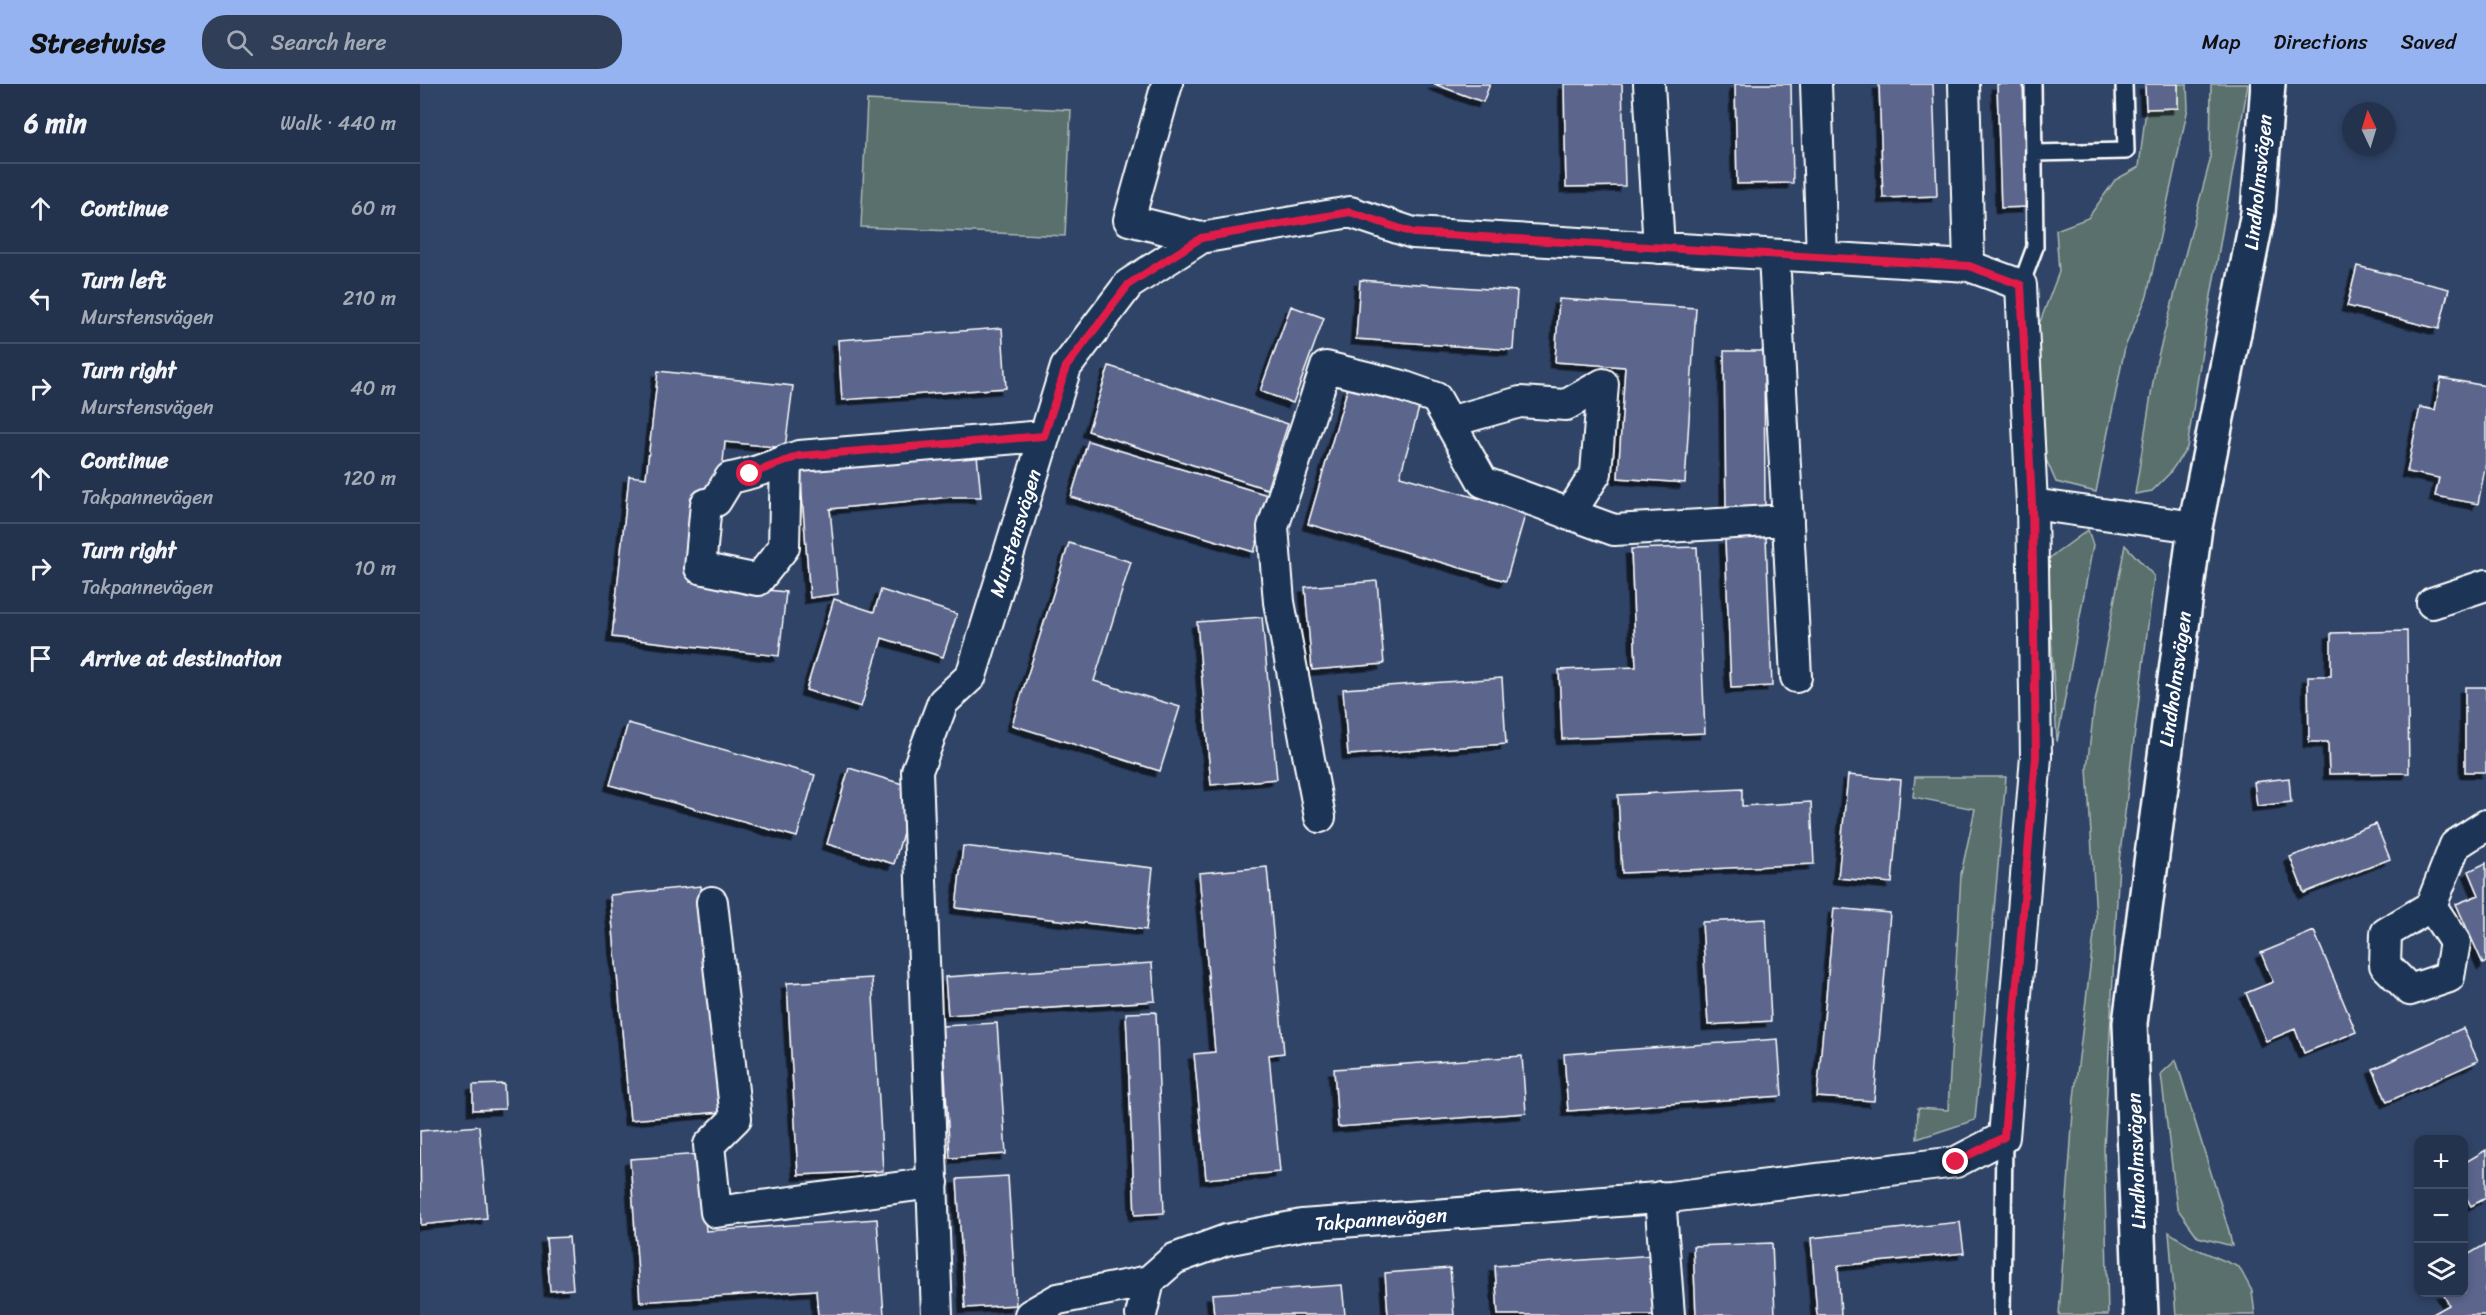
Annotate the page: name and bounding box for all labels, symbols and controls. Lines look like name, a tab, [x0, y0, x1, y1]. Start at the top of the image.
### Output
search box	[202, 15, 622, 69]
text: Streetwise	[30, 18, 166, 67]
text: Search here	[271, 23, 387, 62]
text: Map	[2202, 23, 2240, 61]
text: Directions	[2273, 23, 2368, 61]
text: Saved	[2401, 23, 2456, 61]
icon: search	[223, 26, 256, 59]
text: 6 min	[24, 100, 87, 146]
north arrow	[2342, 102, 2396, 156]
text: Walk · 440 m	[280, 106, 396, 141]
street label: Lindholmsvägen	[2234, 112, 2283, 252]
text: Continue	[81, 189, 169, 228]
text: 60 m	[351, 191, 396, 226]
icon: ahead	[24, 192, 57, 225]
text: Turn left	[81, 261, 166, 300]
text: 210 m	[343, 281, 396, 316]
icon: left	[24, 282, 57, 315]
text: Murstensvägen	[81, 300, 214, 335]
text: Turn right	[81, 351, 176, 390]
text: 40 m	[350, 371, 396, 406]
icon: right	[24, 372, 57, 405]
text: Murstensvägen	[81, 390, 214, 425]
text: Continue	[81, 441, 169, 480]
route start	[736, 460, 762, 486]
text: 120 m	[343, 461, 396, 496]
icon: ahead	[24, 462, 57, 495]
street label: Murstensvägen	[979, 464, 1052, 602]
text: Takpannevägen	[81, 480, 213, 515]
text: Turn right	[81, 531, 176, 570]
text: 10 m	[354, 551, 396, 586]
icon: right	[24, 552, 57, 585]
text: Takpannevägen	[81, 570, 213, 605]
street label: Lindholmsvägen	[2149, 609, 2202, 749]
text: Arrive at destination	[81, 639, 282, 678]
icon: arrive	[24, 642, 57, 675]
street label: Lindholmsvägen	[2117, 1092, 2156, 1230]
map controls	[2414, 1135, 2468, 1297]
button: +	[2414, 1135, 2468, 1189]
route end	[1942, 1148, 1968, 1174]
button: −	[2414, 1189, 2468, 1243]
street label: Takpannevägen	[1314, 1197, 1448, 1242]
button: layers	[2414, 1243, 2468, 1297]

